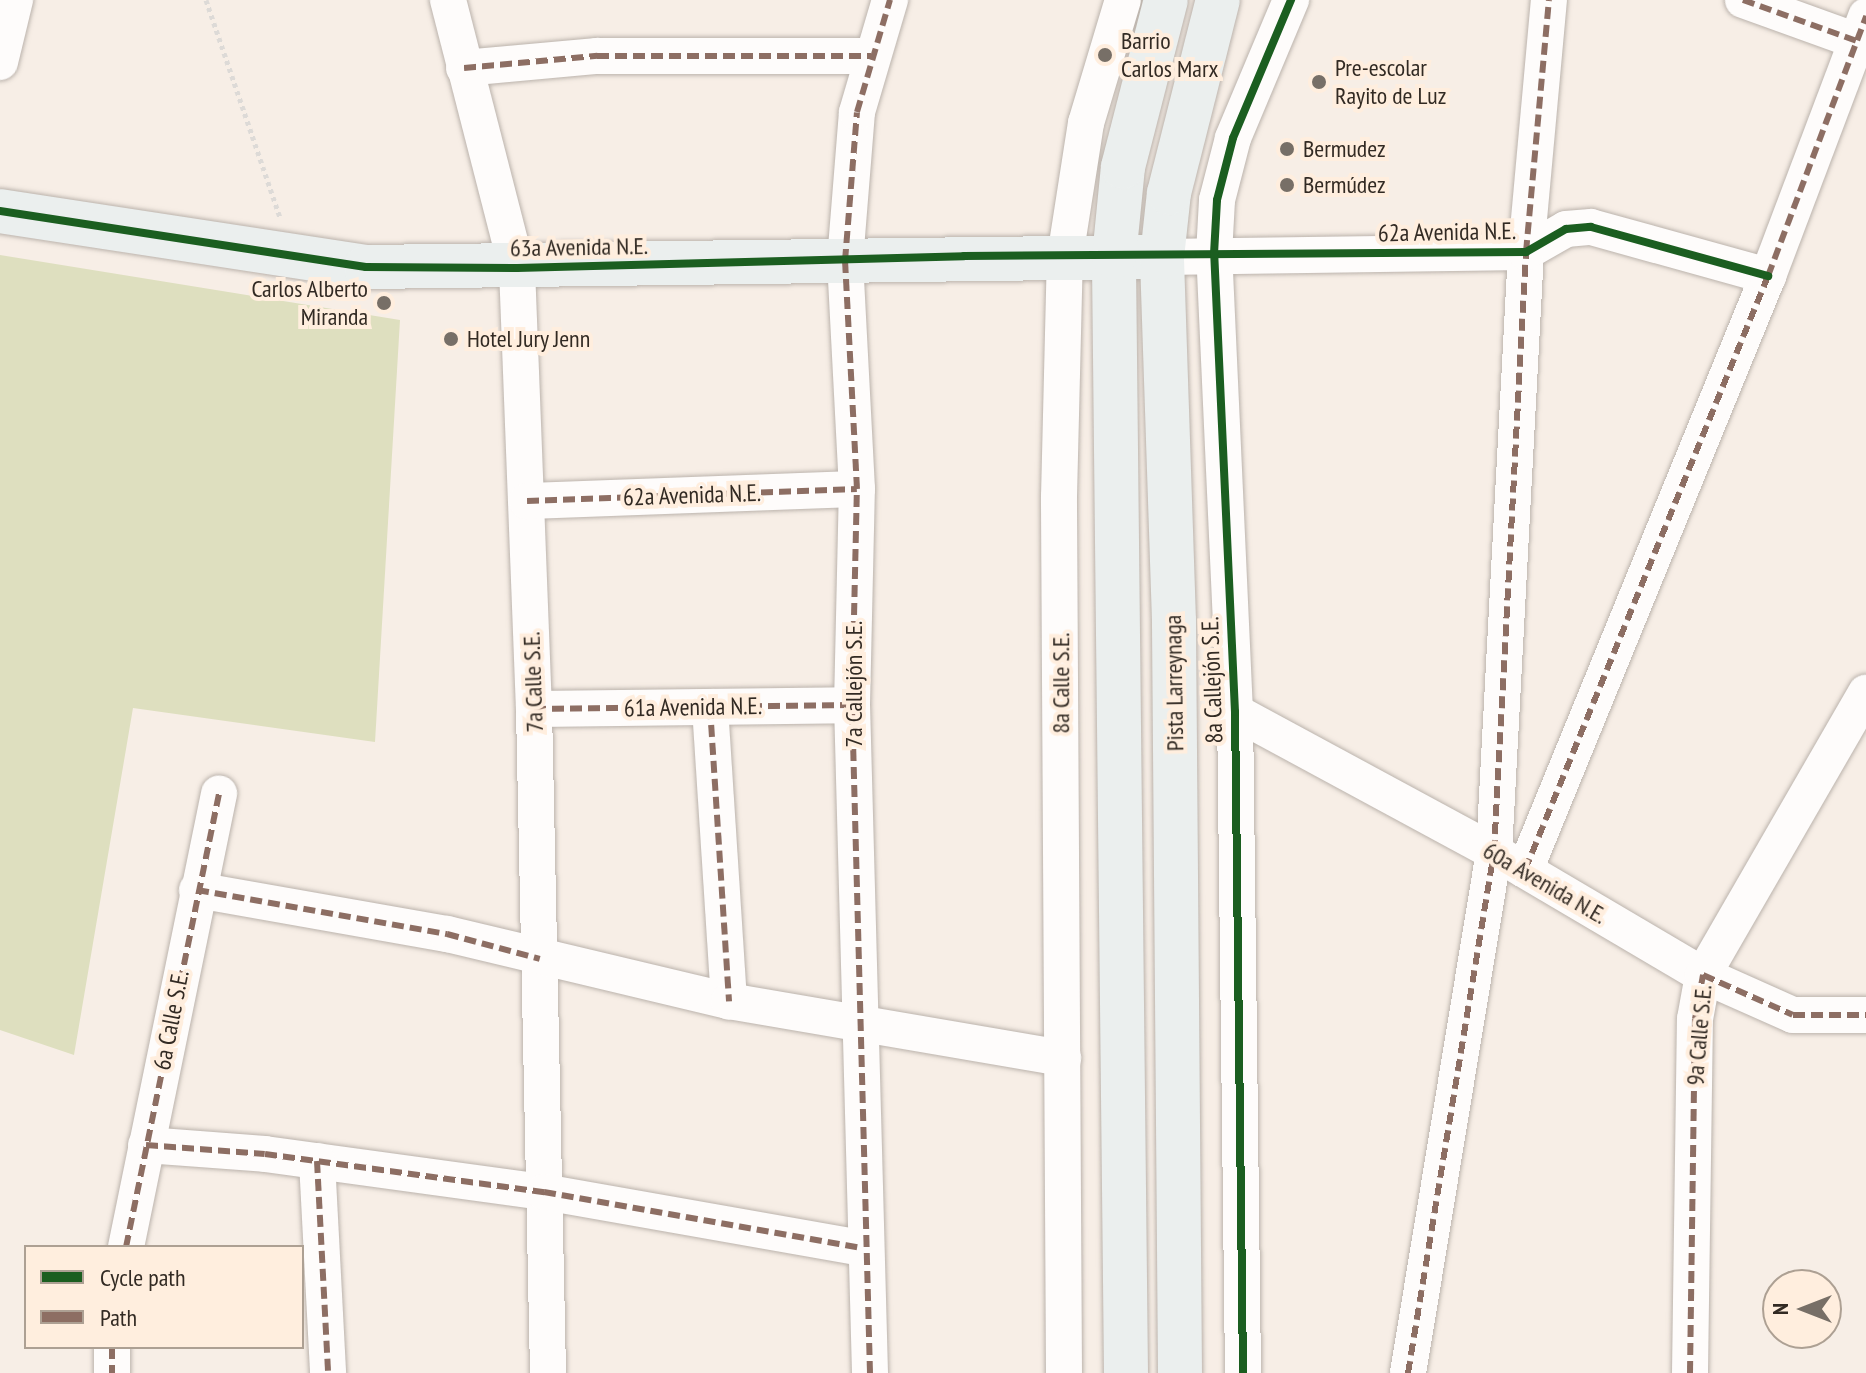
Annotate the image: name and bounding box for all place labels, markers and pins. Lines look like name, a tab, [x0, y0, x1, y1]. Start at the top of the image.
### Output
place label: Barrio Carlos Marx	[1121, 27, 1218, 83]
marker: Barrio Carlos Marx	[1096, 46, 1114, 64]
place label: Pre-escolar Rayito de Luz	[1335, 54, 1446, 110]
marker: Pre-escolar Rayito de Luz	[1310, 73, 1328, 91]
place label: Bermudez	[1303, 135, 1386, 163]
marker: Bermudez	[1278, 140, 1296, 158]
place label: Bermúdez	[1303, 171, 1386, 199]
marker: Bermúdez	[1278, 176, 1296, 194]
place label: Carlos Alberto Miranda	[251, 275, 368, 331]
marker: Carlos Alberto Miranda	[375, 294, 393, 312]
place label: Hotel Jury Jenn	[467, 325, 591, 353]
marker: Hotel Jury Jenn	[442, 330, 460, 348]

